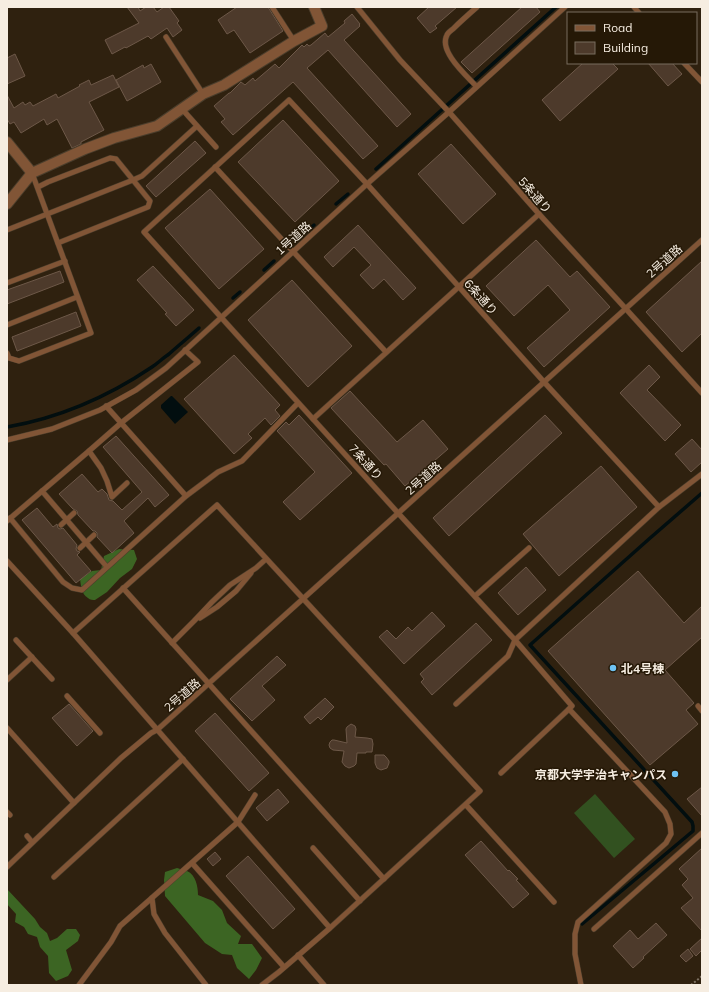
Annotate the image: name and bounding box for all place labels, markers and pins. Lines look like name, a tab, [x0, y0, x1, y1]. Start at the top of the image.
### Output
place label: 北4号棟	[621, 661, 664, 676]
marker: 北4号棟	[608, 663, 618, 673]
place label: 京都大学宇治キャンパス	[535, 767, 667, 782]
marker: 京都大学宇治キャンパス	[670, 769, 680, 779]

